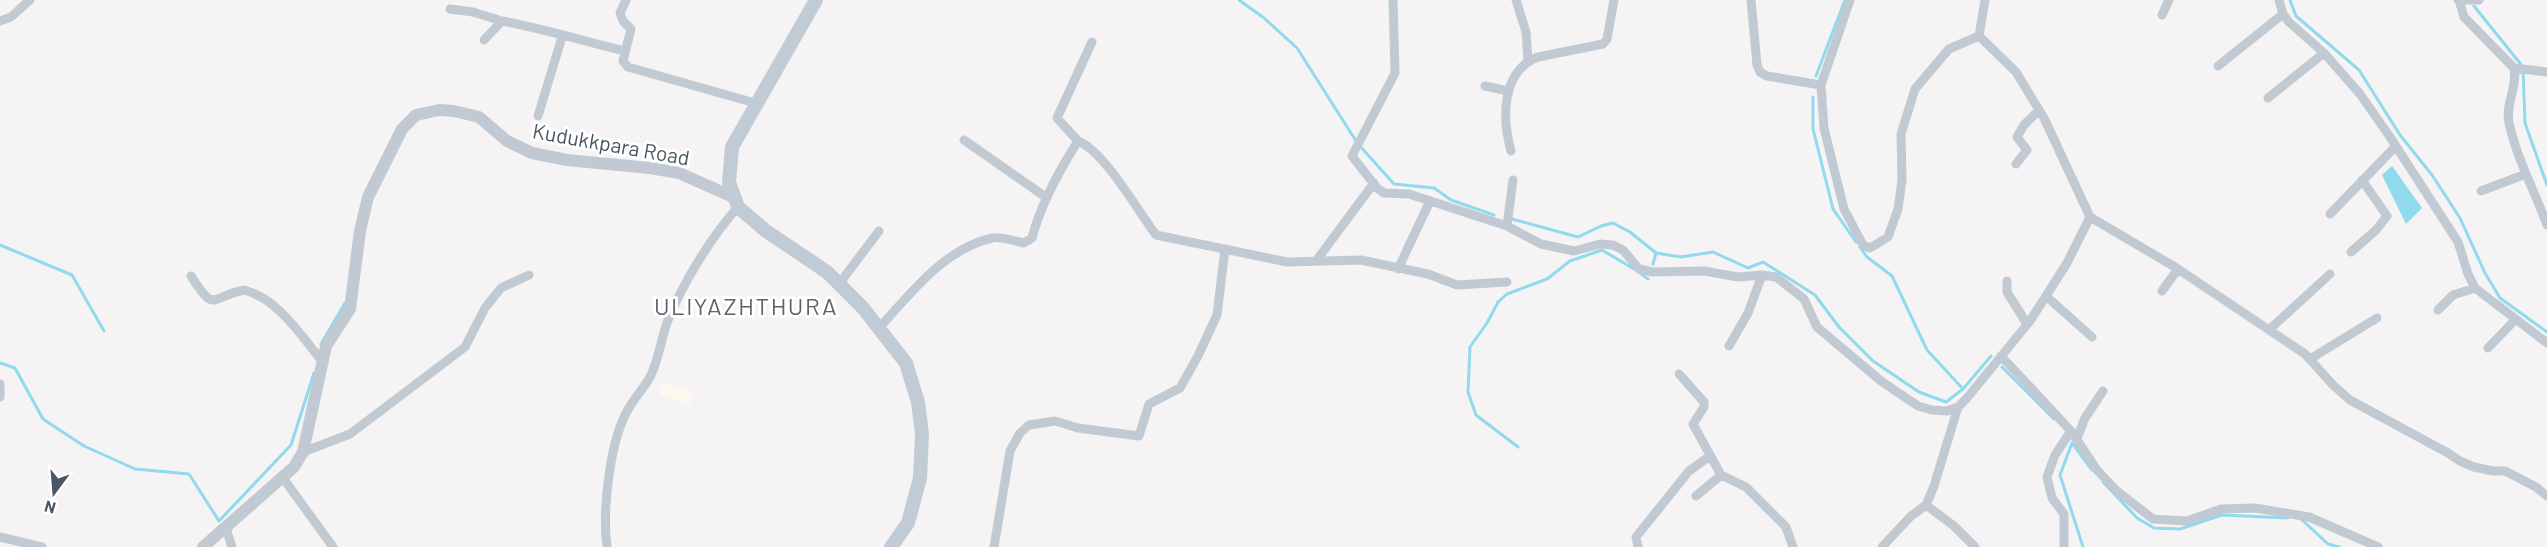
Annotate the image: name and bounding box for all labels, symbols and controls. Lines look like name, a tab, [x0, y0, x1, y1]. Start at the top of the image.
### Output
street label: Kudukkpara Road	[531, 117, 692, 170]
district label: ULIYAZHTHURA	[654, 291, 838, 320]
north arrow	[24, 463, 84, 523]
text: N	[42, 497, 57, 518]

